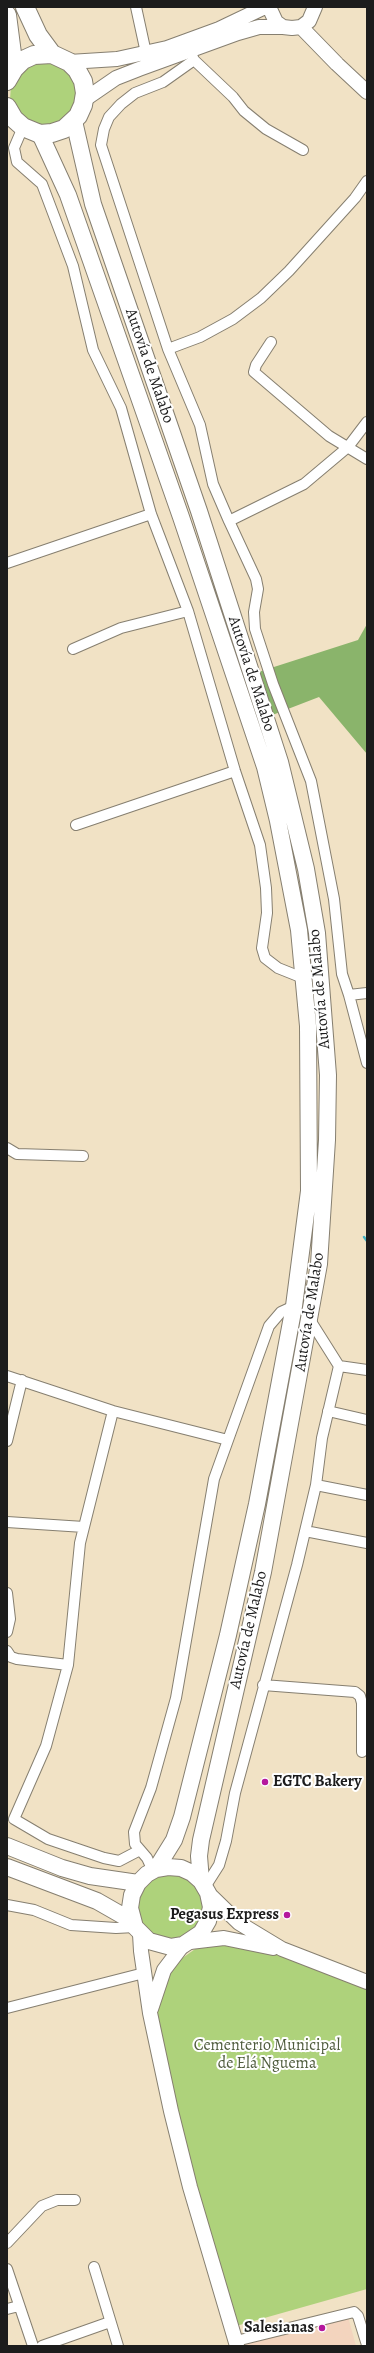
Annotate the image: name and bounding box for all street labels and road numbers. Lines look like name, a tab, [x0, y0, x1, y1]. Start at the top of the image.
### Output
street label: Autovía de Malabo	[120, 306, 178, 426]
street label: Autovía de Malabo	[223, 614, 279, 734]
street label: Autovía de Malabo	[305, 928, 335, 1050]
street label: Autovía de Malabo	[291, 1251, 329, 1373]
street label: Autovía de Malabo	[226, 1569, 272, 1691]

